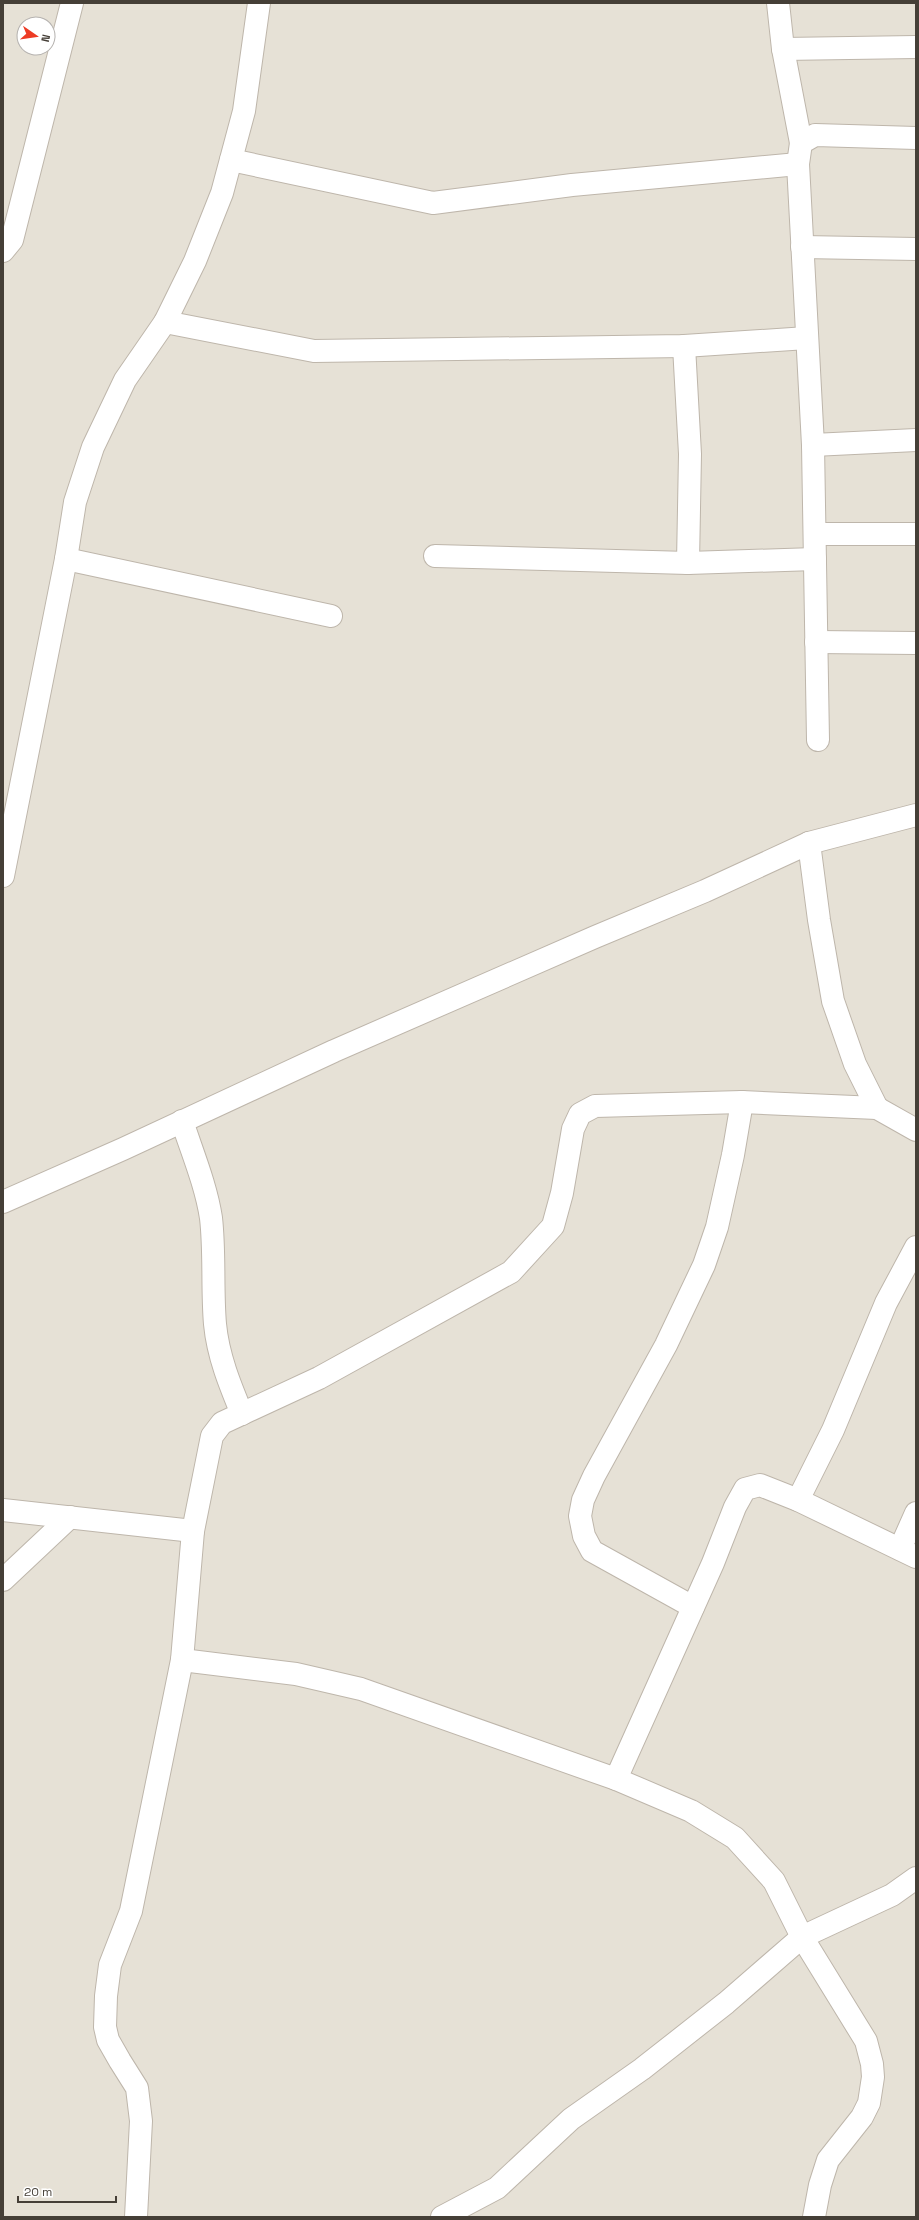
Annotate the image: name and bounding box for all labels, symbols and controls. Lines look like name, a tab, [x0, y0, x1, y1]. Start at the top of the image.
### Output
north arrow	[16, 16, 56, 56]
text: N	[38, 33, 53, 43]
scale bar	[18, 2178, 116, 2204]
text: 20 m	[24, 2184, 52, 2200]

